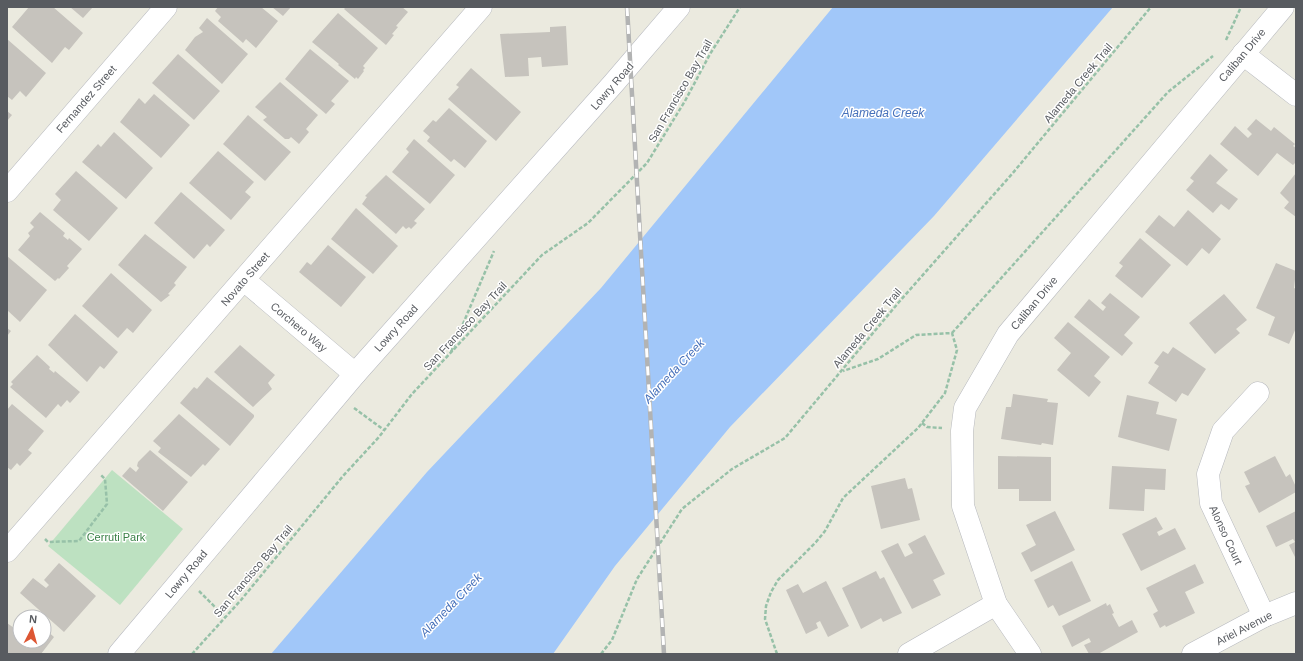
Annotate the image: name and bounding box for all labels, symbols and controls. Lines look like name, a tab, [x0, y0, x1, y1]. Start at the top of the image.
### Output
street label: Caliban Drive	[1216, 26, 1268, 84]
street label: San Francisco Bay Trail	[646, 38, 714, 144]
street label: Alameda Creek Trail	[1041, 41, 1115, 125]
street label: Lowry Road	[588, 60, 636, 112]
street label: Fernandez Street	[54, 63, 118, 135]
water label: Alameda Creek	[841, 106, 925, 120]
street label: Novato Street	[218, 250, 272, 308]
street label: Caliban Drive	[1008, 274, 1060, 332]
street label: San Francisco Bay Trail	[421, 279, 509, 373]
street label: Alameda Creek Trail	[830, 286, 904, 370]
street label: Corchero Way	[268, 300, 330, 354]
street label: Lowry Road	[372, 302, 420, 354]
water label: Alameda Creek	[640, 335, 708, 407]
street label: Alonso Court	[1207, 504, 1245, 566]
street label: San Francisco Bay Trail	[211, 523, 295, 619]
park label: Cerruti Park	[87, 531, 146, 543]
street label: Lowry Road	[163, 548, 209, 600]
water label: Alameda Creek	[417, 570, 485, 640]
north arrow	[12, 609, 52, 649]
street label: Ariel Avenue	[1214, 609, 1274, 647]
text: N	[28, 613, 38, 625]

